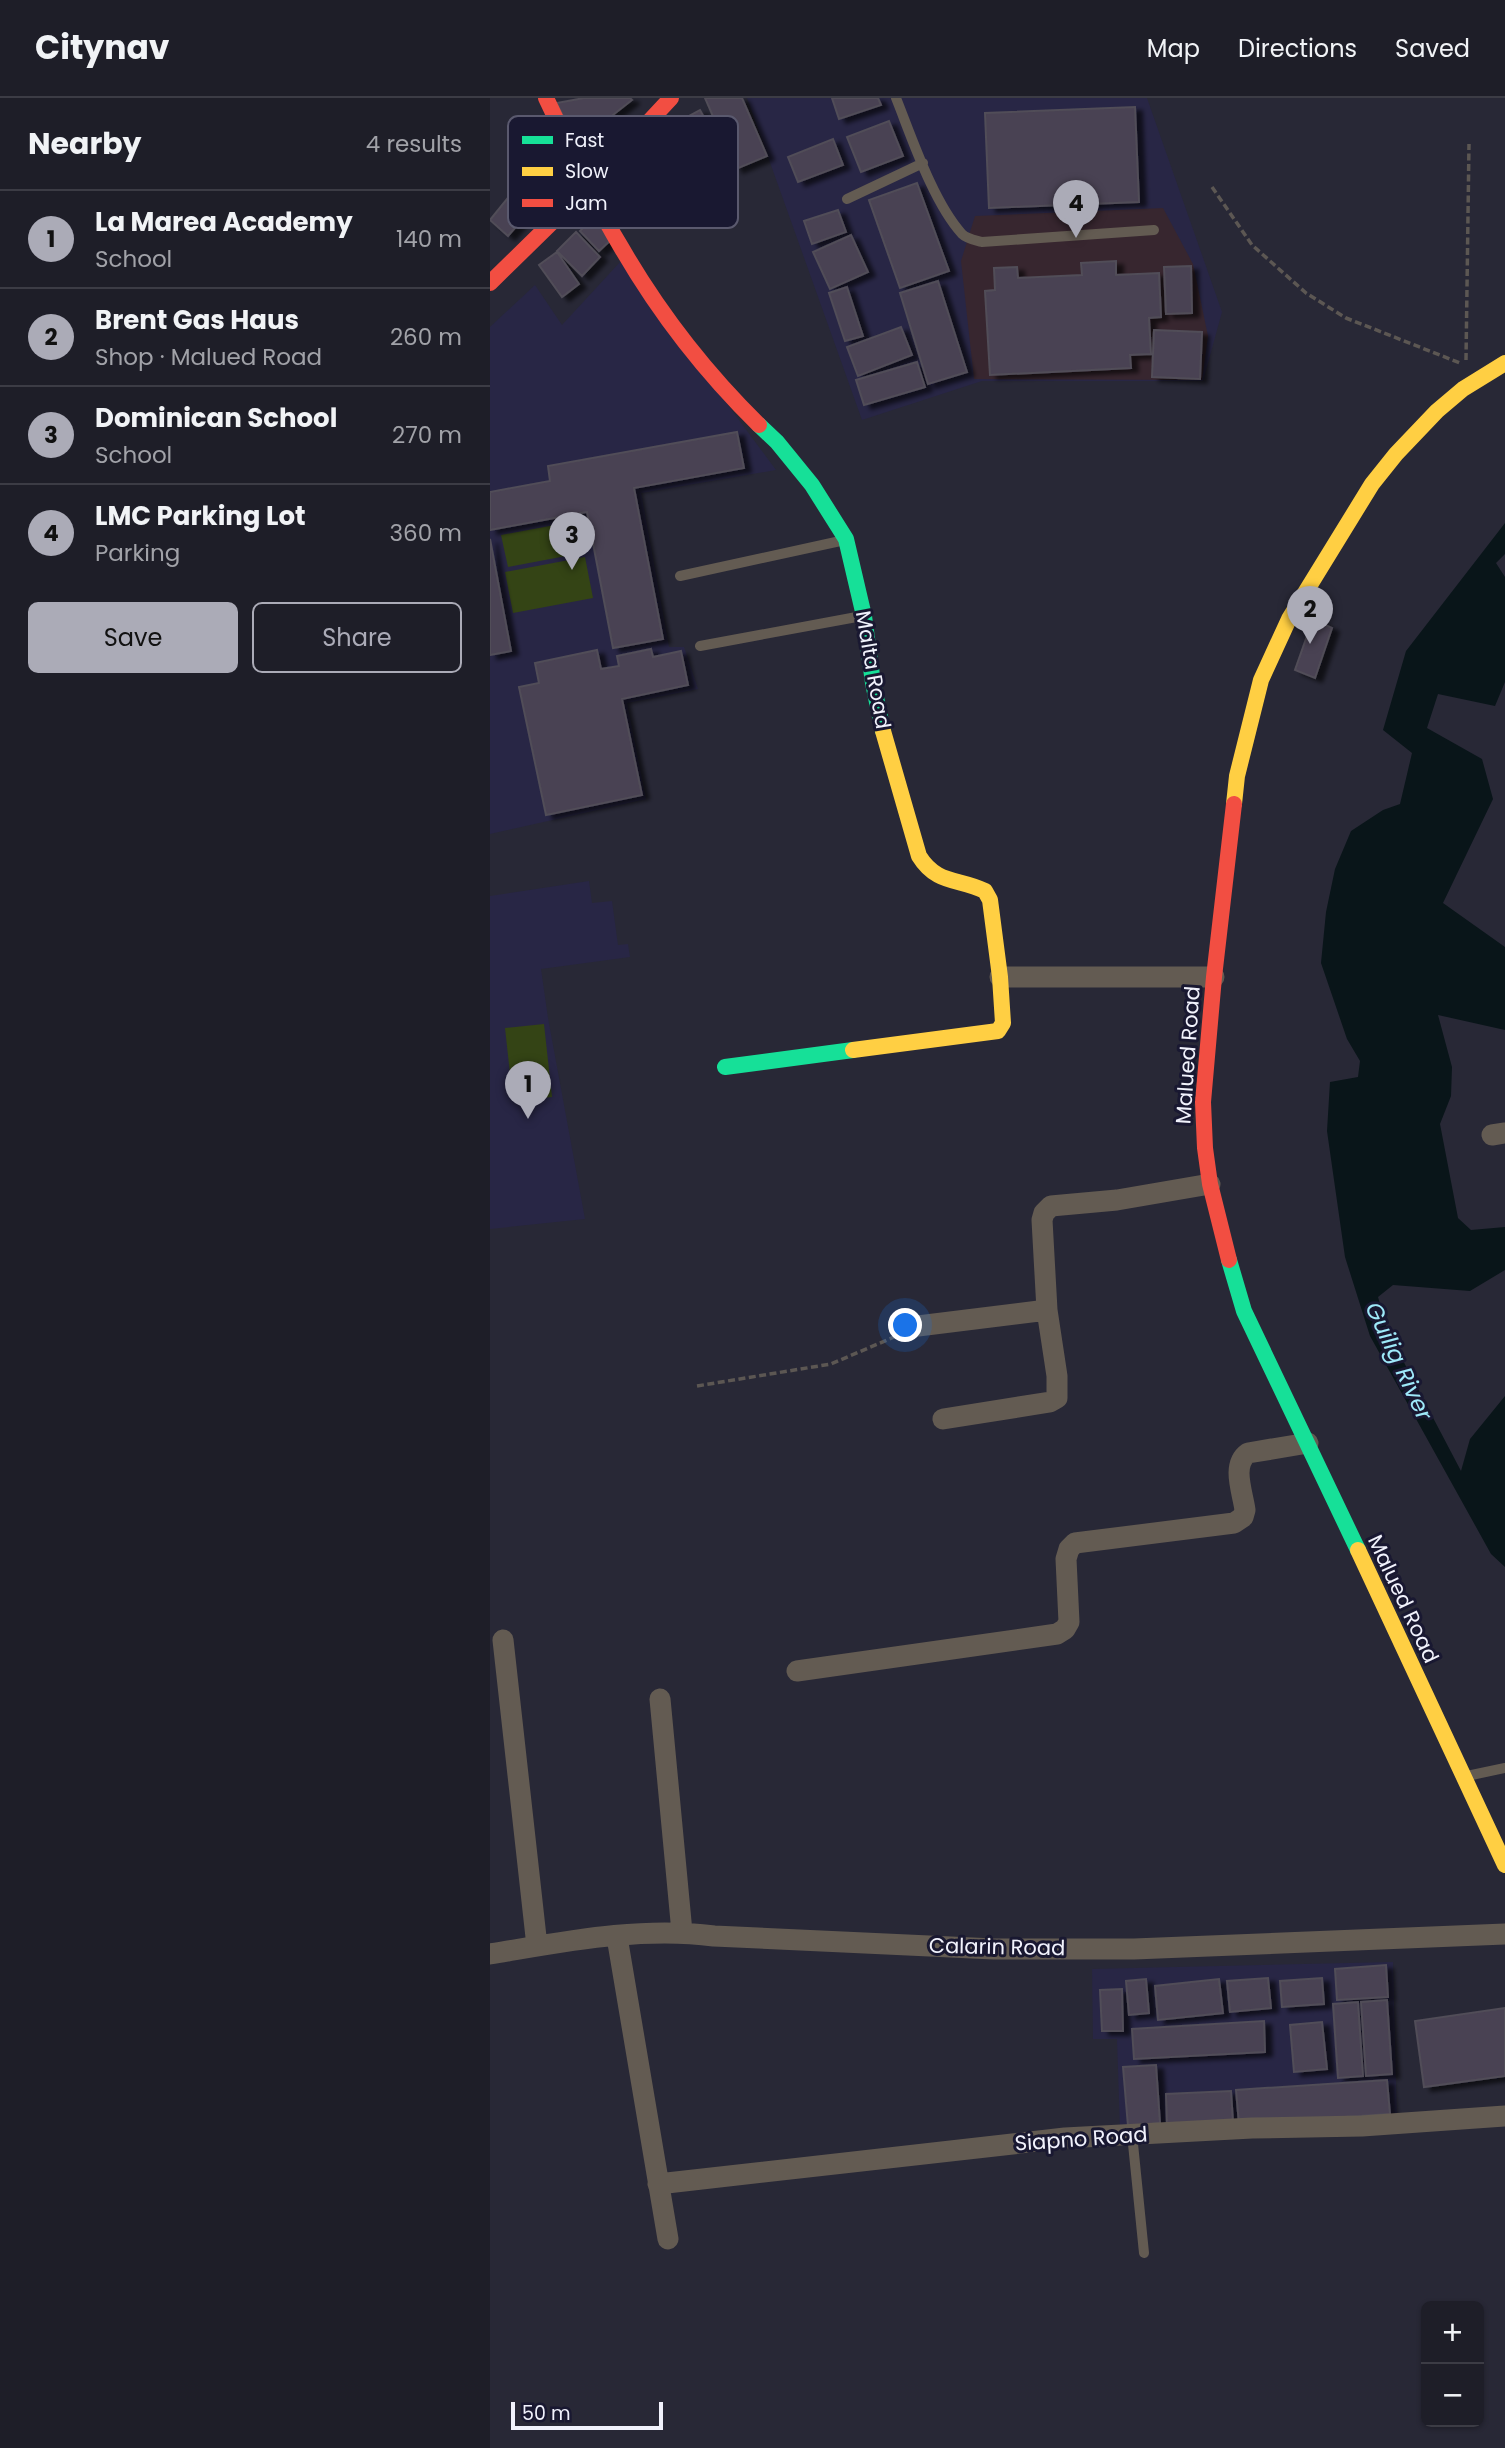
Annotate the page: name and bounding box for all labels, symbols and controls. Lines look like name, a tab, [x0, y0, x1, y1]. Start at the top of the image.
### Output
text: Citynav	[35, 24, 169, 71]
text: Map	[1147, 32, 1200, 65]
text: Directions	[1238, 32, 1357, 65]
text: Saved	[1395, 32, 1470, 65]
legend	[508, 116, 738, 228]
text: Nearby	[28, 122, 142, 165]
text: Fast	[565, 127, 604, 154]
text: 4 results	[366, 128, 462, 160]
text: Slow	[565, 158, 609, 185]
pin: 4	[1053, 180, 1099, 238]
text: Jam	[565, 190, 607, 217]
text: La Marea Academy	[95, 204, 353, 240]
text: 1	[47, 223, 55, 255]
text: 140 m	[396, 223, 462, 255]
text: School	[95, 243, 172, 275]
text: Brent Gas Haus	[95, 302, 299, 338]
text: 2	[44, 321, 58, 353]
text: 260 m	[390, 321, 462, 353]
text: Shop · Malued Road	[95, 341, 322, 373]
text: Dominican School	[95, 400, 337, 436]
text: 3	[44, 419, 58, 451]
text: 270 m	[392, 419, 462, 451]
text: School	[95, 439, 172, 471]
text: LMC Parking Lot	[95, 498, 306, 534]
pin: 3	[549, 512, 595, 570]
text: 4	[43, 517, 59, 549]
text: 360 m	[390, 517, 462, 549]
text: Parking	[95, 537, 180, 569]
pin: 2	[1287, 586, 1333, 644]
button: Save	[28, 602, 238, 673]
button: Share	[252, 602, 462, 673]
street label: Malta Road	[849, 609, 898, 731]
street label: Malued Road	[1168, 985, 1207, 1125]
pin: 1	[505, 1061, 551, 1119]
water label: Guilig River	[1358, 1297, 1441, 1427]
your location	[888, 1308, 922, 1342]
street label: Malued Road	[1361, 1530, 1446, 1668]
street label: Calarin Road	[929, 1931, 1065, 1962]
street label: Siapno Road	[1014, 2119, 1148, 2158]
map controls	[1421, 2301, 1484, 2427]
button: +	[1421, 2301, 1484, 2364]
button: −	[1421, 2364, 1484, 2427]
scale bar	[511, 2399, 663, 2431]
text: 50 m	[522, 2400, 571, 2427]

